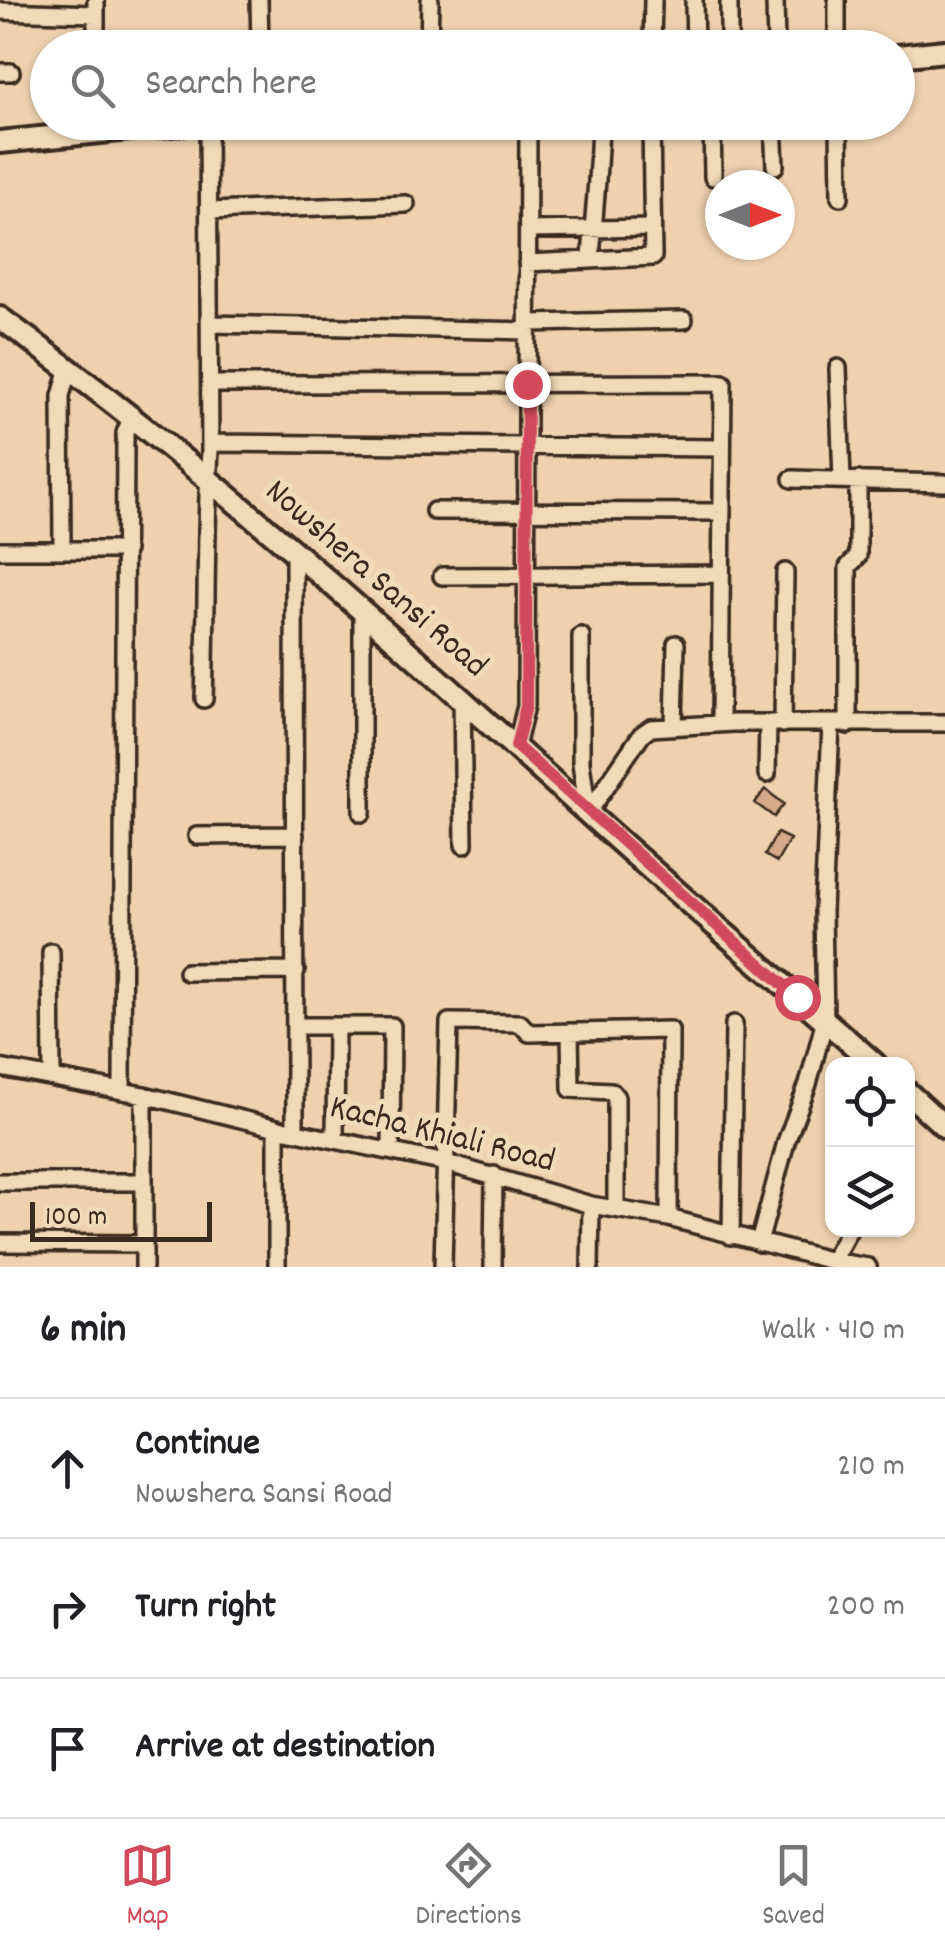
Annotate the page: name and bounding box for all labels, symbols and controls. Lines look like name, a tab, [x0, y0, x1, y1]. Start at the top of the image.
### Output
search box	[30, 30, 915, 140]
icon: search	[65, 58, 120, 113]
text: Search here	[145, 58, 317, 113]
north arrow	[705, 170, 795, 260]
route end	[505, 362, 551, 408]
street label: Nowshera Sansi Road	[252, 469, 498, 691]
route start	[775, 975, 821, 1021]
map controls	[825, 1057, 915, 1237]
button: locate	[825, 1057, 915, 1147]
street label: Kacha Khiali Road	[324, 1084, 560, 1188]
button: layers	[825, 1147, 915, 1237]
scale bar	[30, 1197, 212, 1242]
text: 100 m	[45, 1199, 107, 1239]
text: 6 min	[40, 1302, 126, 1362]
text: Walk · 410 m	[762, 1309, 905, 1355]
text: Continue	[135, 1418, 260, 1473]
icon: ahead	[40, 1441, 95, 1496]
text: 210 m	[837, 1445, 905, 1491]
text: Nowshera Sansi Road	[135, 1473, 392, 1519]
icon: right	[40, 1581, 95, 1636]
text: Turn right	[135, 1581, 276, 1636]
text: 200 m	[827, 1585, 905, 1631]
icon: arrive	[40, 1721, 95, 1776]
text: Arrive at destination	[135, 1721, 435, 1776]
tab: Map	[120, 1838, 175, 1938]
tab: Directions	[416, 1838, 522, 1938]
tab: Saved	[762, 1838, 825, 1938]

